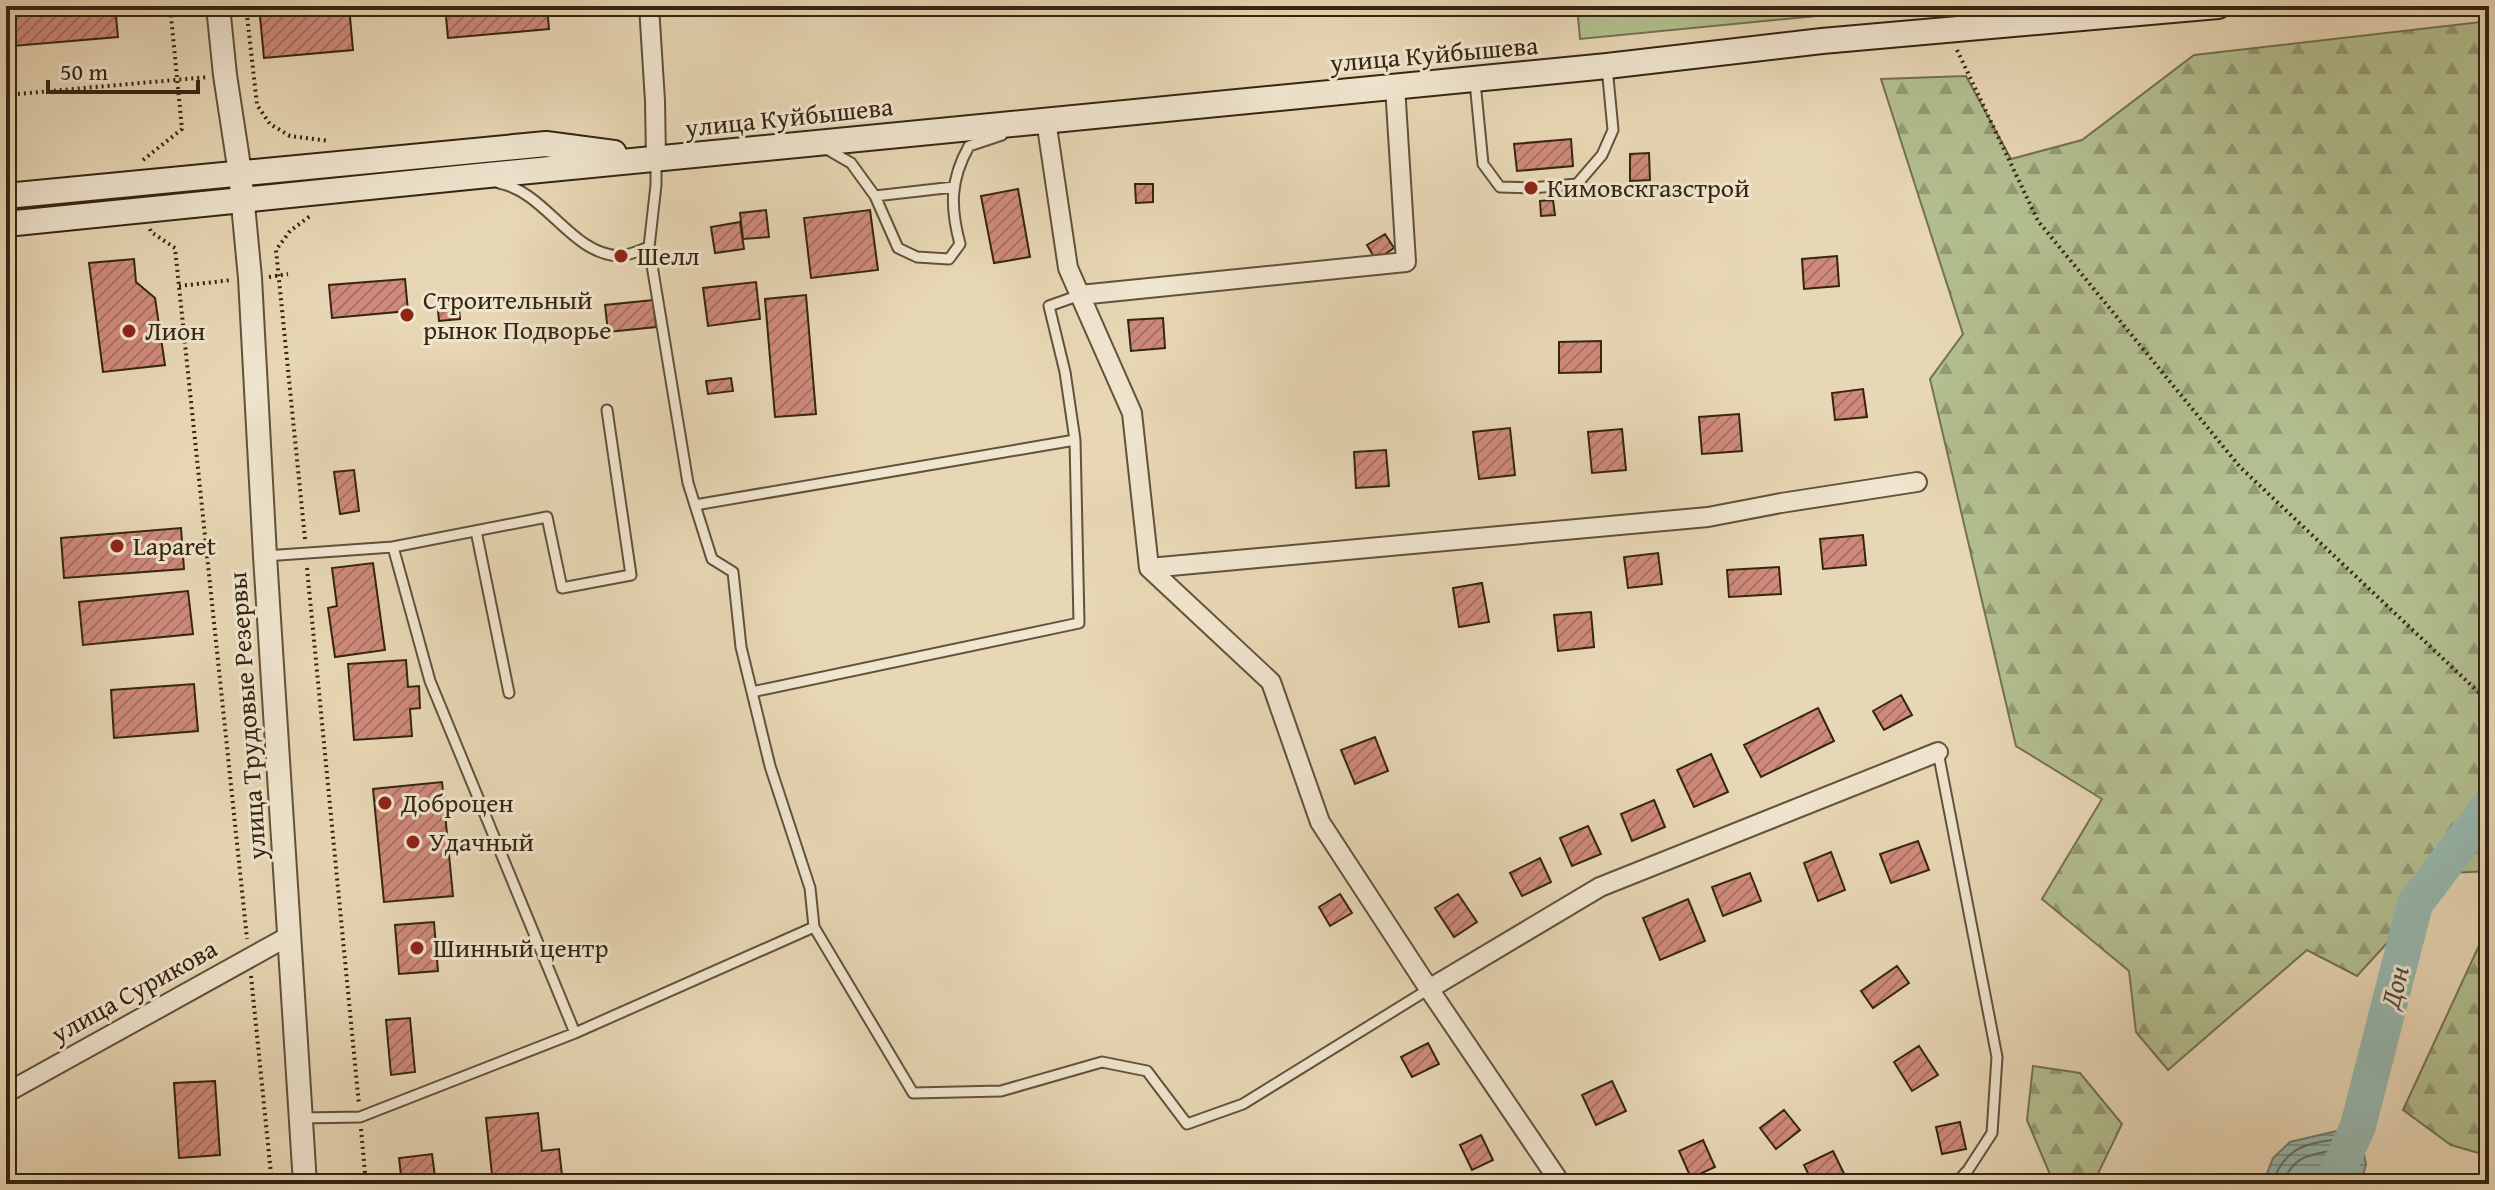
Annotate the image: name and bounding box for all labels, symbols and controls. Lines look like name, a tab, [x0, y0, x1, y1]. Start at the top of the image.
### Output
street label: улица Куйбышева	[1327, 25, 1540, 82]
scale bar	[48, 44, 198, 94]
text: 50 m	[60, 54, 108, 89]
street label: улица Куйбышева	[682, 86, 896, 147]
place label: Кимовскгазстрой	[1547, 168, 1750, 207]
marker: Кимовскгазстрой	[1522, 179, 1540, 197]
place label: Шелл	[637, 236, 700, 275]
marker: Шелл	[612, 247, 630, 265]
place label: Строительный рынок Подворье	[423, 280, 612, 349]
marker: Строительный рынок Подворье	[398, 306, 416, 324]
place label: Лион	[145, 311, 205, 350]
marker: Лион	[120, 322, 138, 340]
place label: Laparet	[133, 526, 216, 565]
marker: Laparet	[108, 537, 126, 555]
street label: улица Трудовые Резервы	[217, 571, 276, 862]
place label: Доброцен	[400, 783, 514, 822]
marker: Доброцен	[376, 794, 394, 812]
place label: Удачный	[429, 822, 534, 861]
marker: Удачный	[404, 833, 422, 851]
street label: улица Сурикова	[43, 928, 225, 1053]
place label: Шинный центр	[433, 928, 608, 967]
marker: Шинный центр	[408, 939, 426, 957]
water label: Дон	[2368, 961, 2419, 1014]

